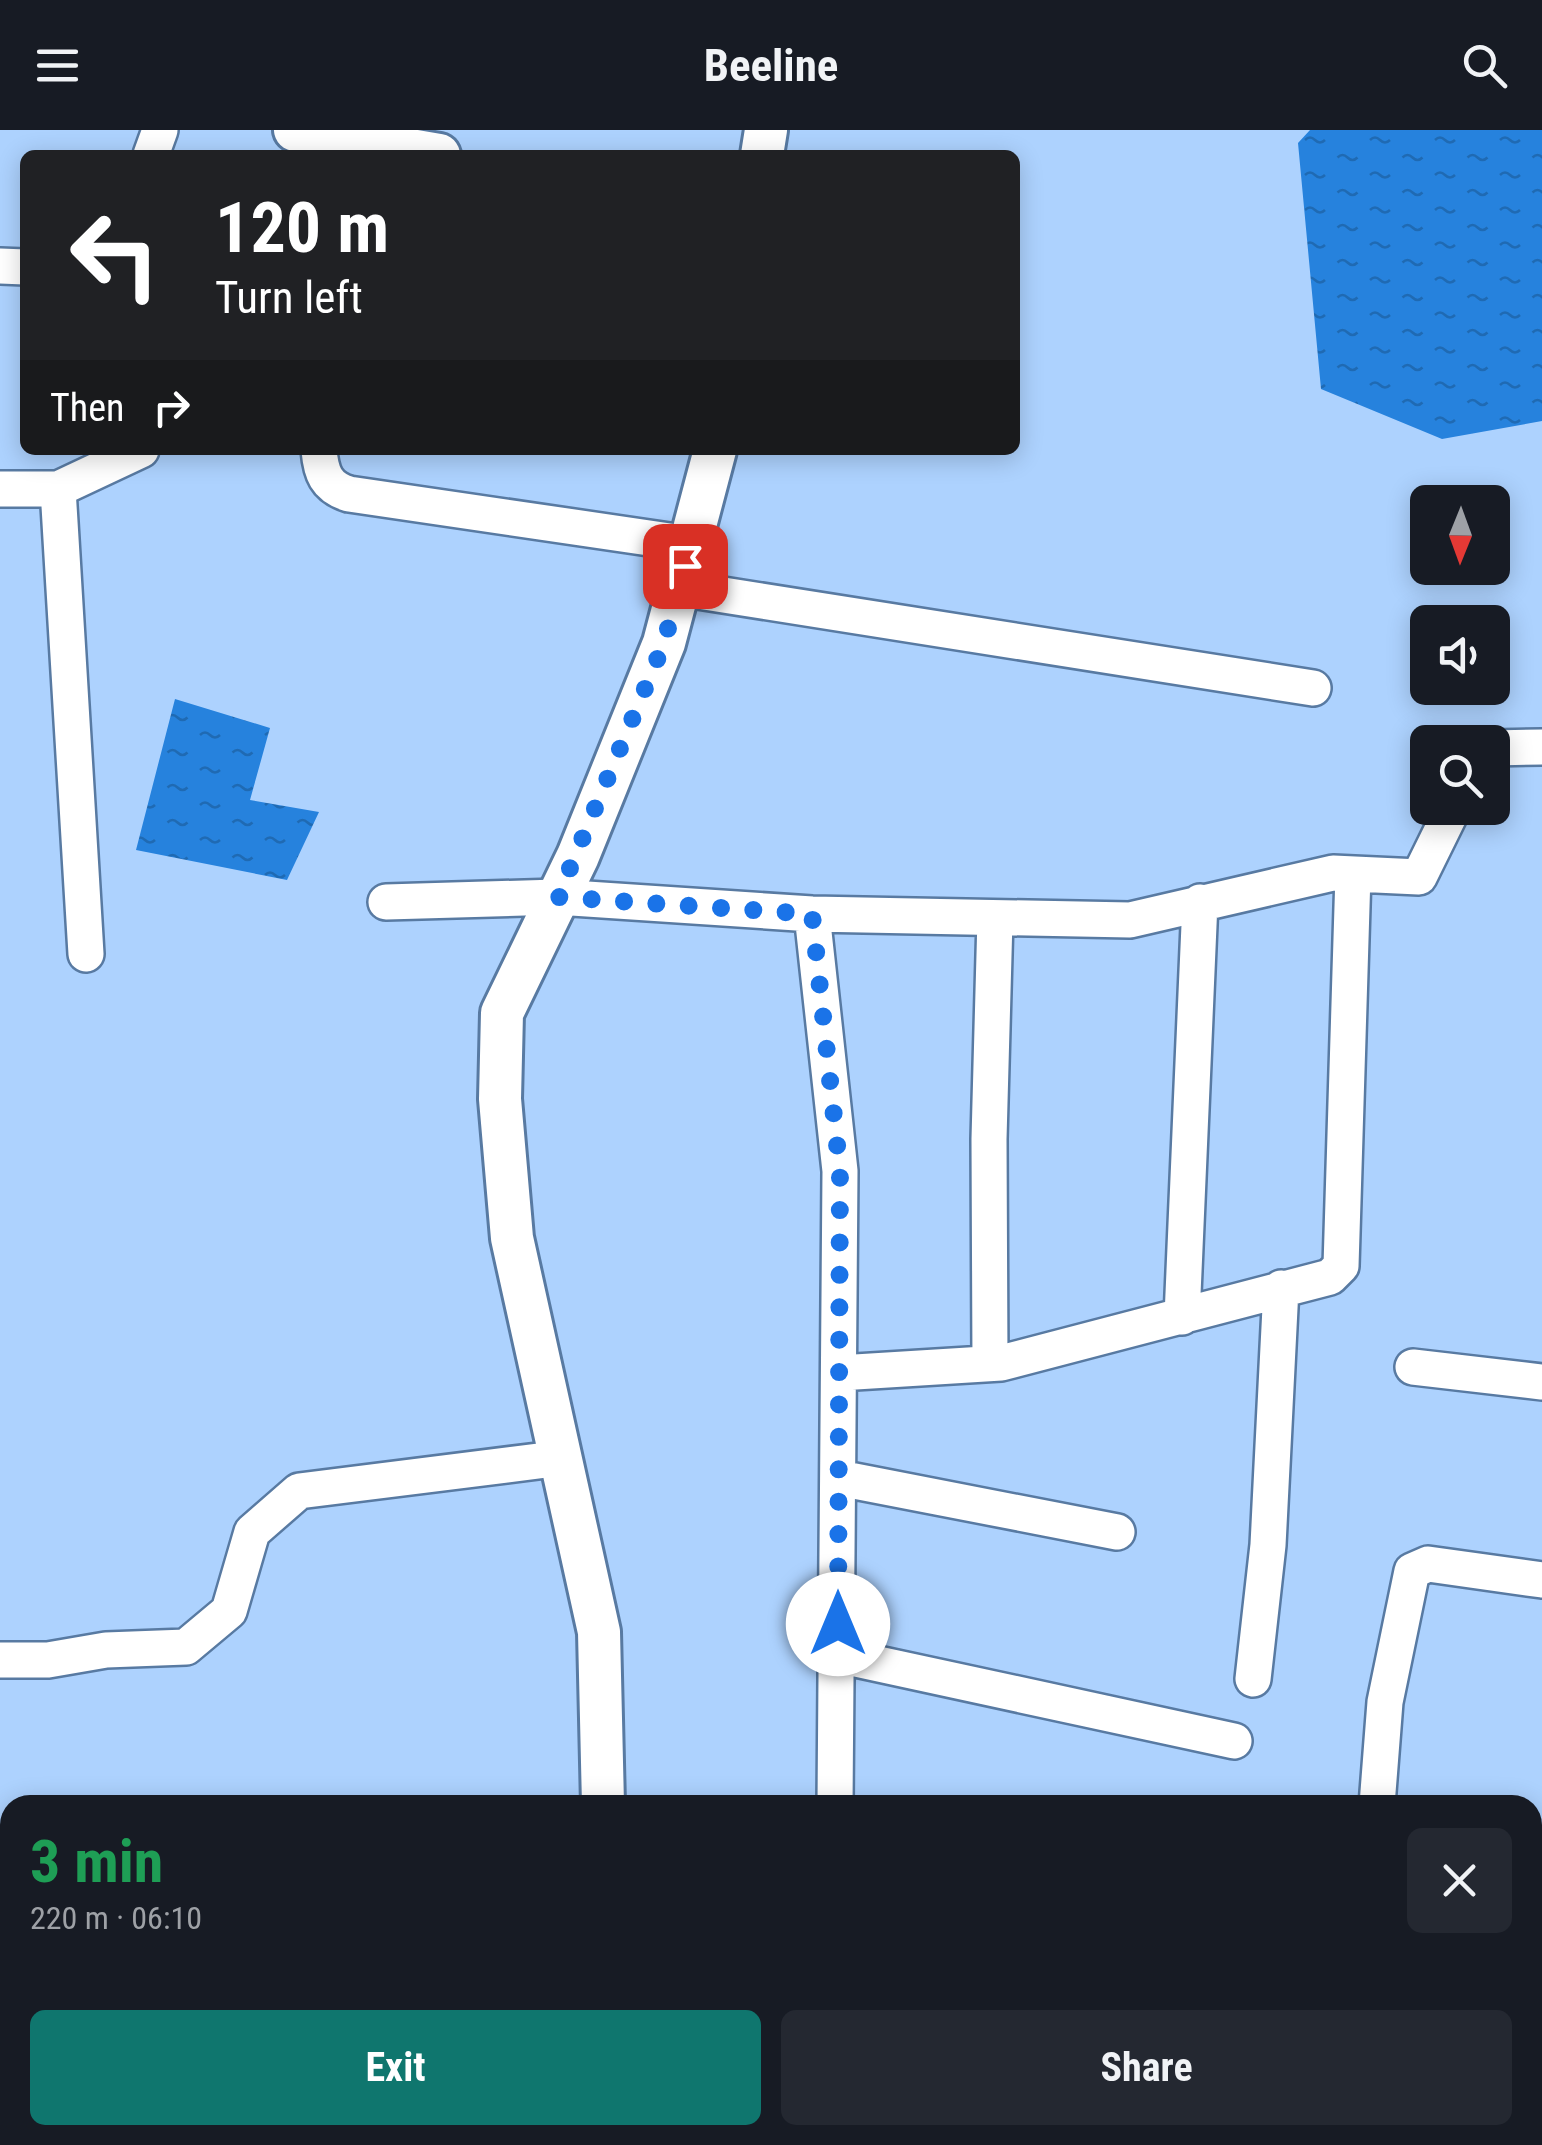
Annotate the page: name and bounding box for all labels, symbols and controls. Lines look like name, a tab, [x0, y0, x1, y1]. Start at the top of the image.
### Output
icon: menu	[30, 38, 85, 93]
icon: search	[1457, 38, 1512, 93]
text: Beeline	[704, 39, 838, 92]
text: 120 m	[215, 187, 389, 269]
icon: left	[50, 190, 180, 320]
text: Turn left	[215, 271, 363, 324]
icon: right	[144, 380, 199, 435]
text: Then	[50, 386, 124, 430]
north arrow	[1410, 485, 1510, 585]
map controls	[1410, 485, 1510, 825]
pin	[643, 524, 728, 609]
icon: arrive	[658, 539, 713, 594]
button: sound	[1410, 605, 1510, 705]
button: search	[1410, 725, 1510, 825]
position arrow	[786, 1572, 890, 1676]
text: 3 min	[30, 1826, 163, 1897]
button: close	[1407, 1828, 1512, 1933]
text: 220 m · 06:10	[30, 1899, 202, 1937]
button: Exit	[30, 2010, 761, 2125]
button: Share	[781, 2010, 1512, 2125]

